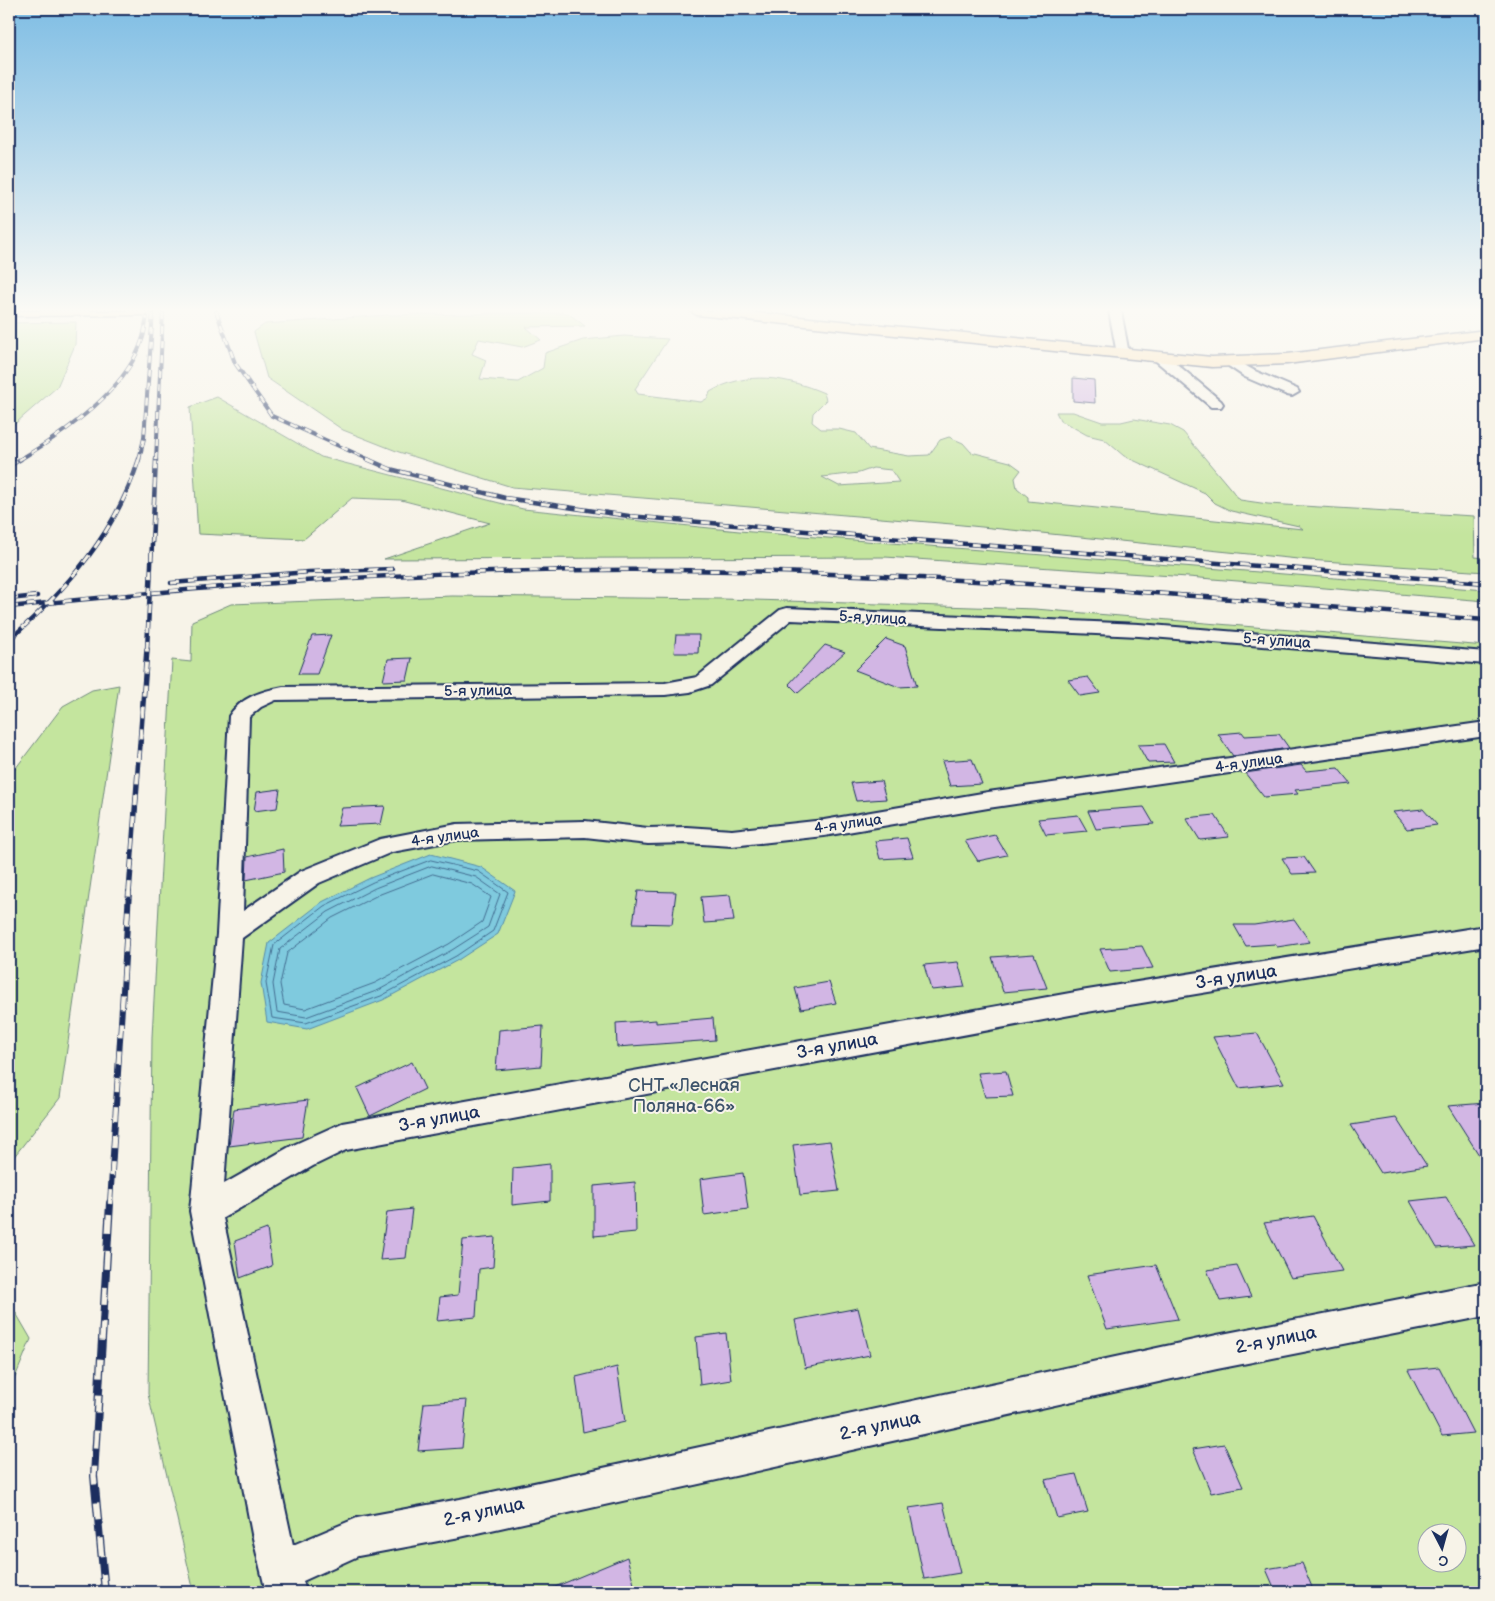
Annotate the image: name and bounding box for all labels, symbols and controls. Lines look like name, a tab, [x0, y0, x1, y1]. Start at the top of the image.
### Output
street label: 5-я улица	[839, 607, 908, 629]
street label: 5-я улица	[1242, 629, 1312, 653]
street label: 5-я улица	[444, 681, 512, 701]
street label: 4-я улица	[1214, 749, 1284, 777]
street label: 4-я улица	[813, 810, 883, 838]
street label: 4-я улица	[410, 823, 480, 851]
street label: 3-я улица	[1194, 960, 1279, 994]
street label: 3-я улица	[795, 1028, 880, 1063]
park label: СНТ «Лесная Поляна-66»	[628, 1075, 740, 1117]
street label: 3-я улица	[397, 1101, 482, 1136]
street label: 2-я улица	[1234, 1322, 1319, 1358]
street label: 2-я улица	[838, 1407, 923, 1445]
street label: 2-я улица	[442, 1493, 527, 1531]
north arrow	[1418, 1524, 1468, 1574]
text: С	[1437, 1551, 1449, 1569]

